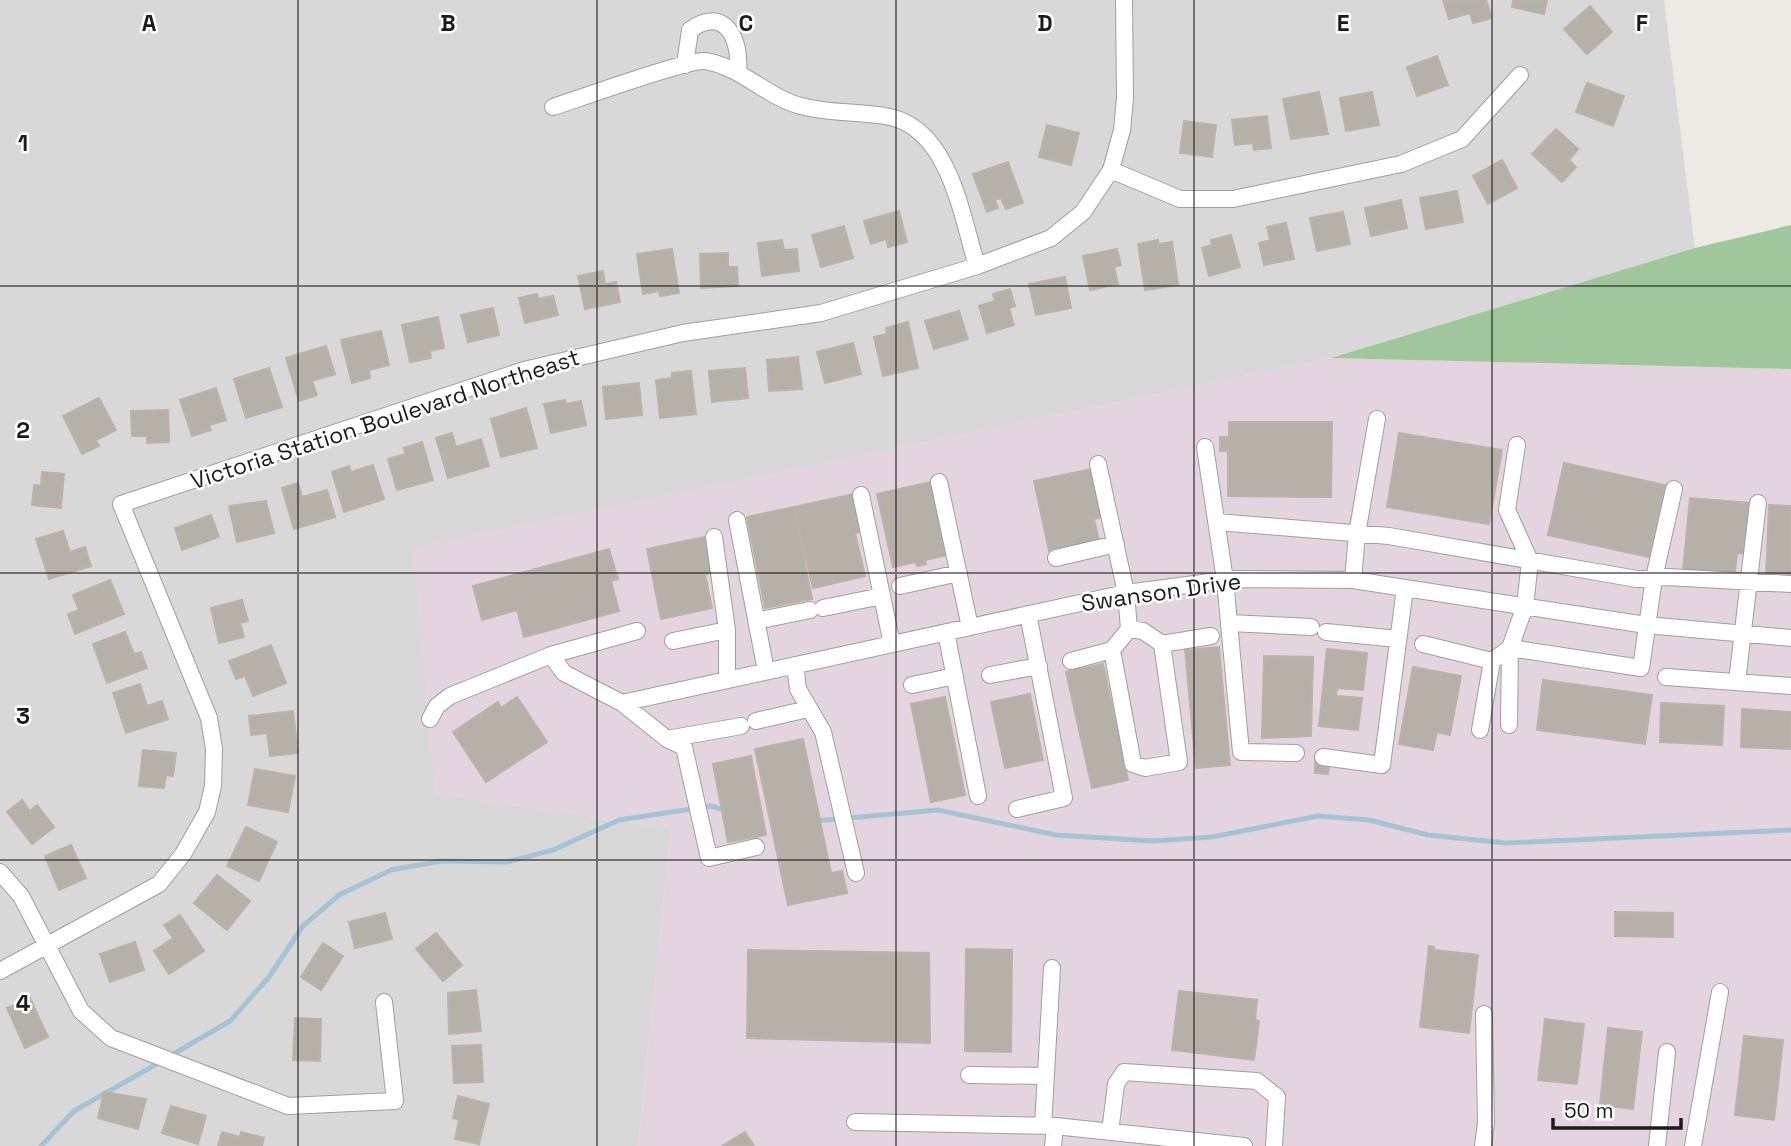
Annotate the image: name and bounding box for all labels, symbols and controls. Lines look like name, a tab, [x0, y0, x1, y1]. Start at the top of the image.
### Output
text: A	[142, 8, 157, 38]
text: B	[440, 8, 456, 38]
text: C	[739, 8, 753, 38]
text: D	[1037, 8, 1053, 38]
text: E	[1337, 8, 1349, 38]
text: F	[1636, 8, 1648, 38]
text: 1	[18, 128, 28, 158]
street label: Victoria Station Boulevard Northeast	[187, 342, 583, 496]
text: 2	[16, 415, 30, 445]
street label: Swanson Drive	[1079, 566, 1243, 618]
text: 3	[16, 701, 30, 731]
text: 4	[16, 988, 31, 1018]
scale bar	[1553, 1086, 1681, 1130]
text: 50 m	[1564, 1097, 1614, 1124]

